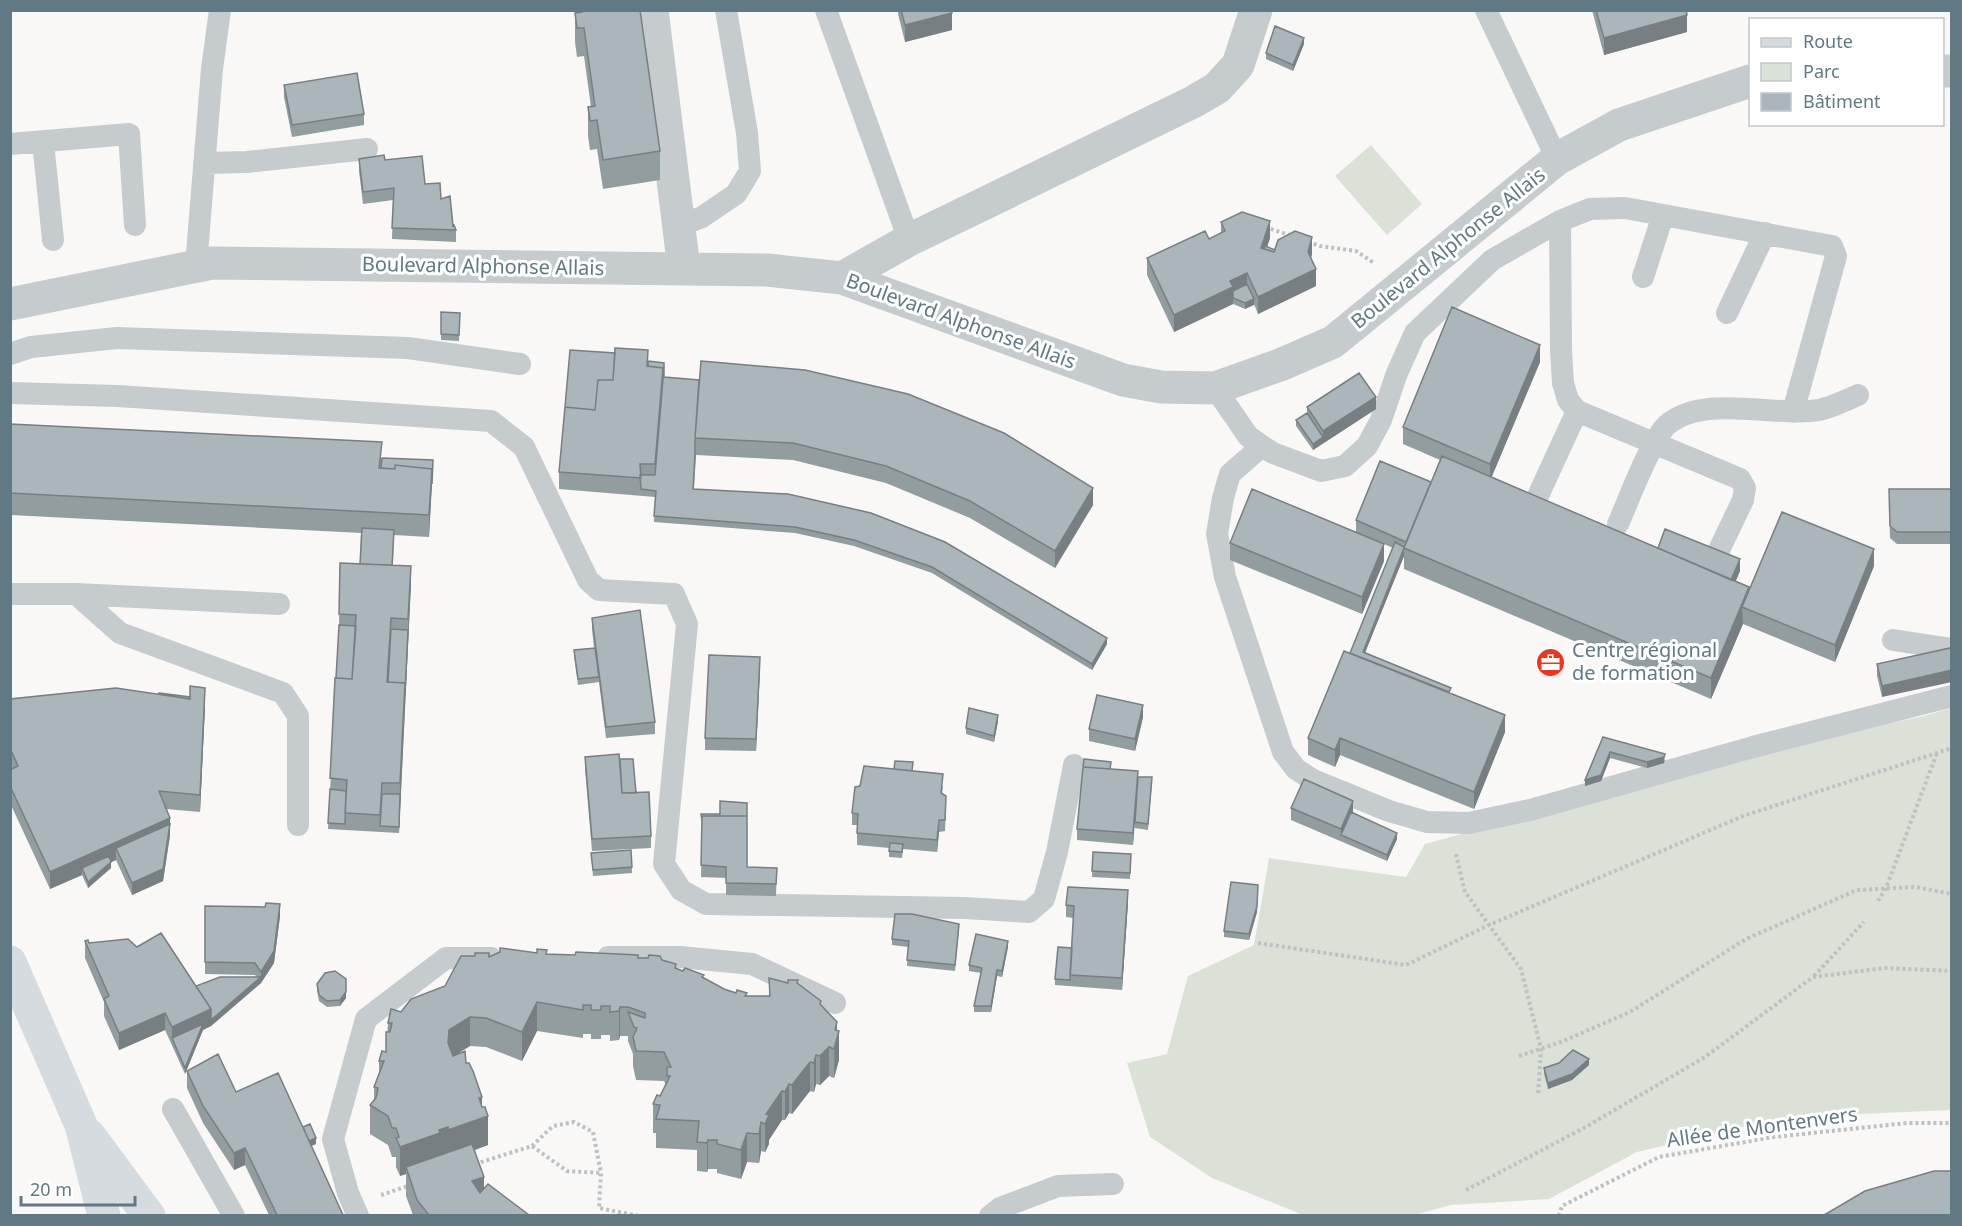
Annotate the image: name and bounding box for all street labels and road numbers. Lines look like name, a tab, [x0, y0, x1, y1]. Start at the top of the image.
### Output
street label: Boulevard Alphonse Allais	[1345, 161, 1550, 334]
street label: Boulevard Alphonse Allais	[362, 250, 604, 281]
street label: Boulevard Alphonse Allais	[843, 266, 1080, 375]
street label: Allée de Montenvers	[1665, 1100, 1859, 1153]

